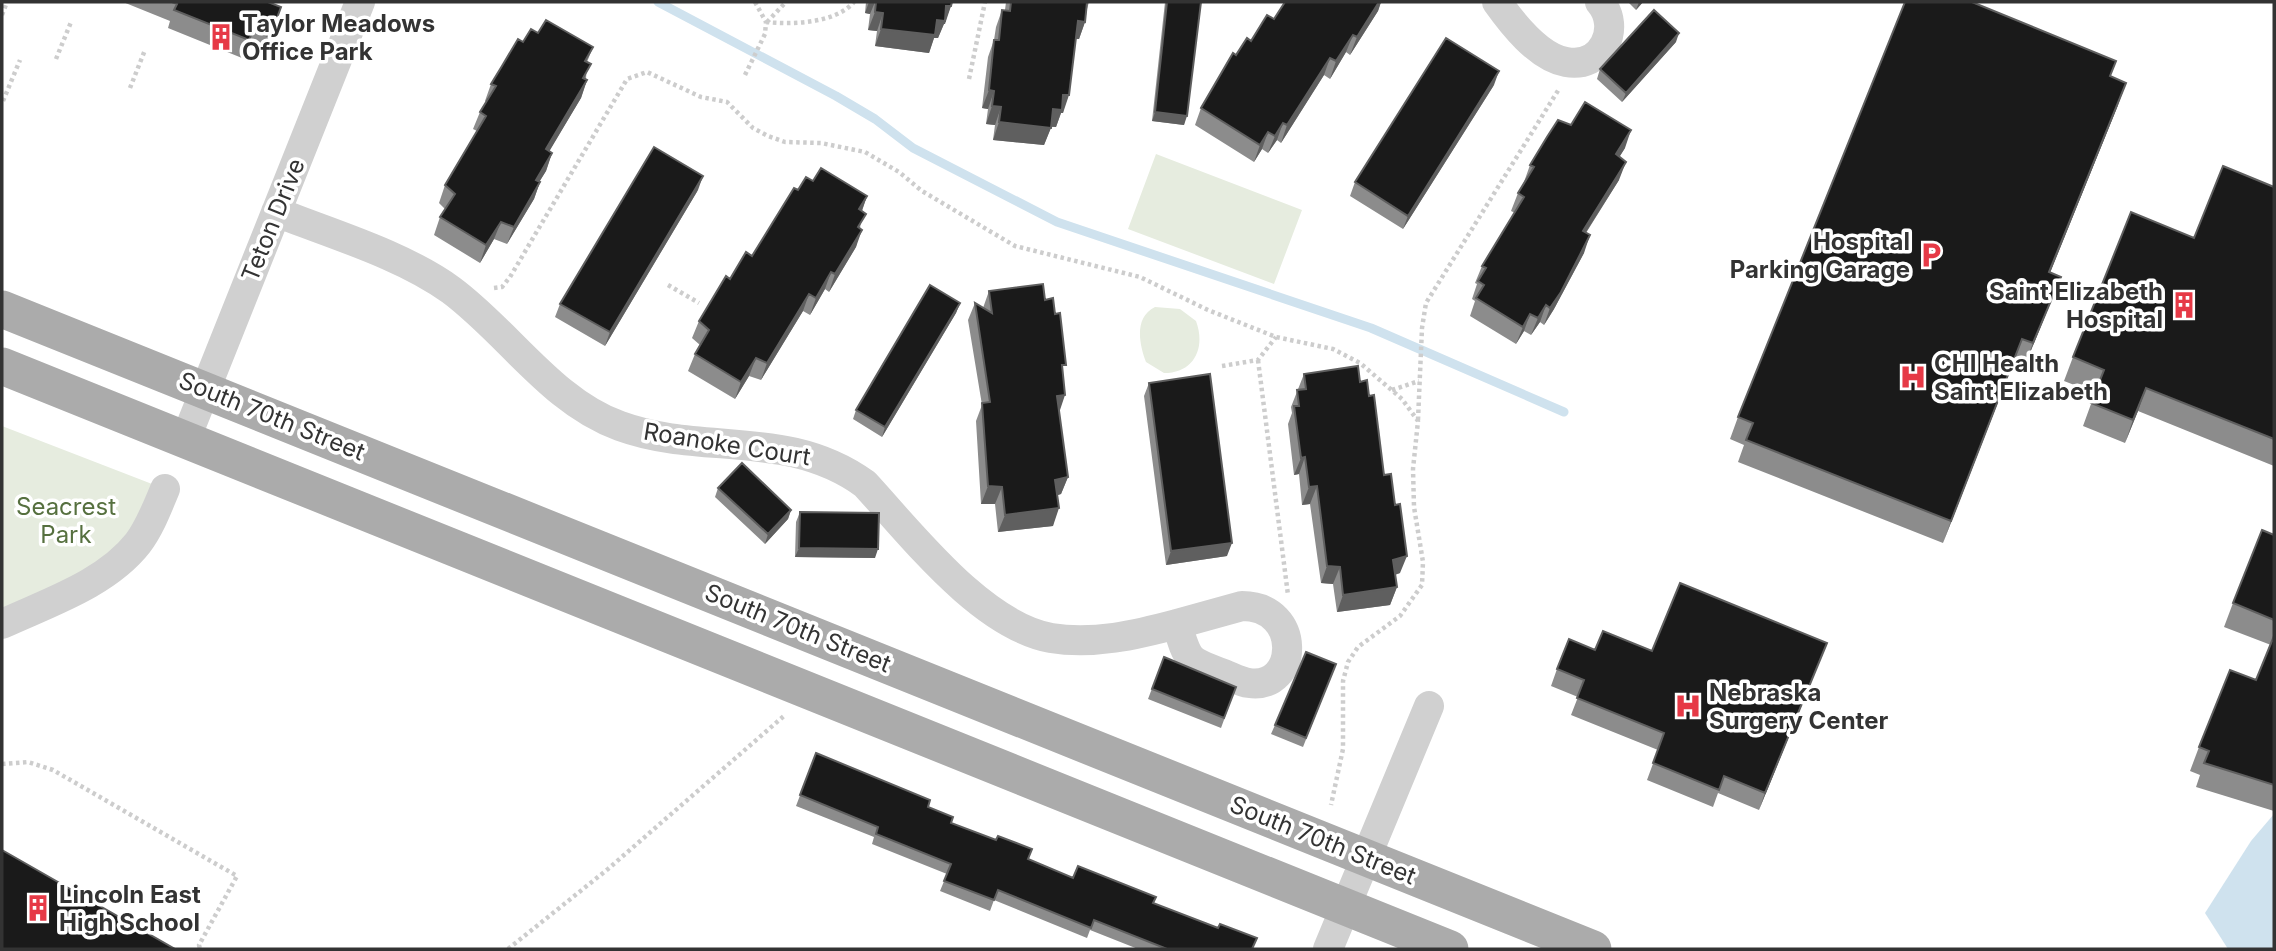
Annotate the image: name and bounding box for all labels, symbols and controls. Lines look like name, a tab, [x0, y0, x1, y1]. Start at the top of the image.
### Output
place label: Taylor Meadows Office Park	[242, 9, 435, 66]
building icon: Taylor Meadows Office Park	[206, 22, 236, 52]
street label: Teton Drive	[235, 154, 311, 286]
place label: Hospital Parking Garage	[1730, 227, 1910, 284]
parking icon: Hospital Parking Garage	[1916, 240, 1946, 270]
place label: Saint Elizabeth Hospital	[1989, 277, 2163, 334]
building icon: Saint Elizabeth Hospital	[2169, 290, 2199, 320]
place label: CHI Health Saint Elizabeth	[1934, 349, 2108, 406]
hospital icon: CHI Health Saint Elizabeth	[1898, 362, 1928, 392]
street label: South 70th Street	[175, 365, 369, 467]
street label: Roanoke Court	[642, 416, 813, 472]
park label: Seacrest Park	[16, 492, 116, 549]
street label: South 70th Street	[701, 577, 895, 679]
place label: Nebraska Surgery Center	[1709, 678, 1888, 735]
hospital icon: Nebraska Surgery Center	[1673, 691, 1703, 721]
street label: South 70th Street	[1226, 789, 1420, 891]
place label: Lincoln East High School	[59, 880, 201, 937]
building icon: Lincoln East High School	[23, 893, 53, 923]

